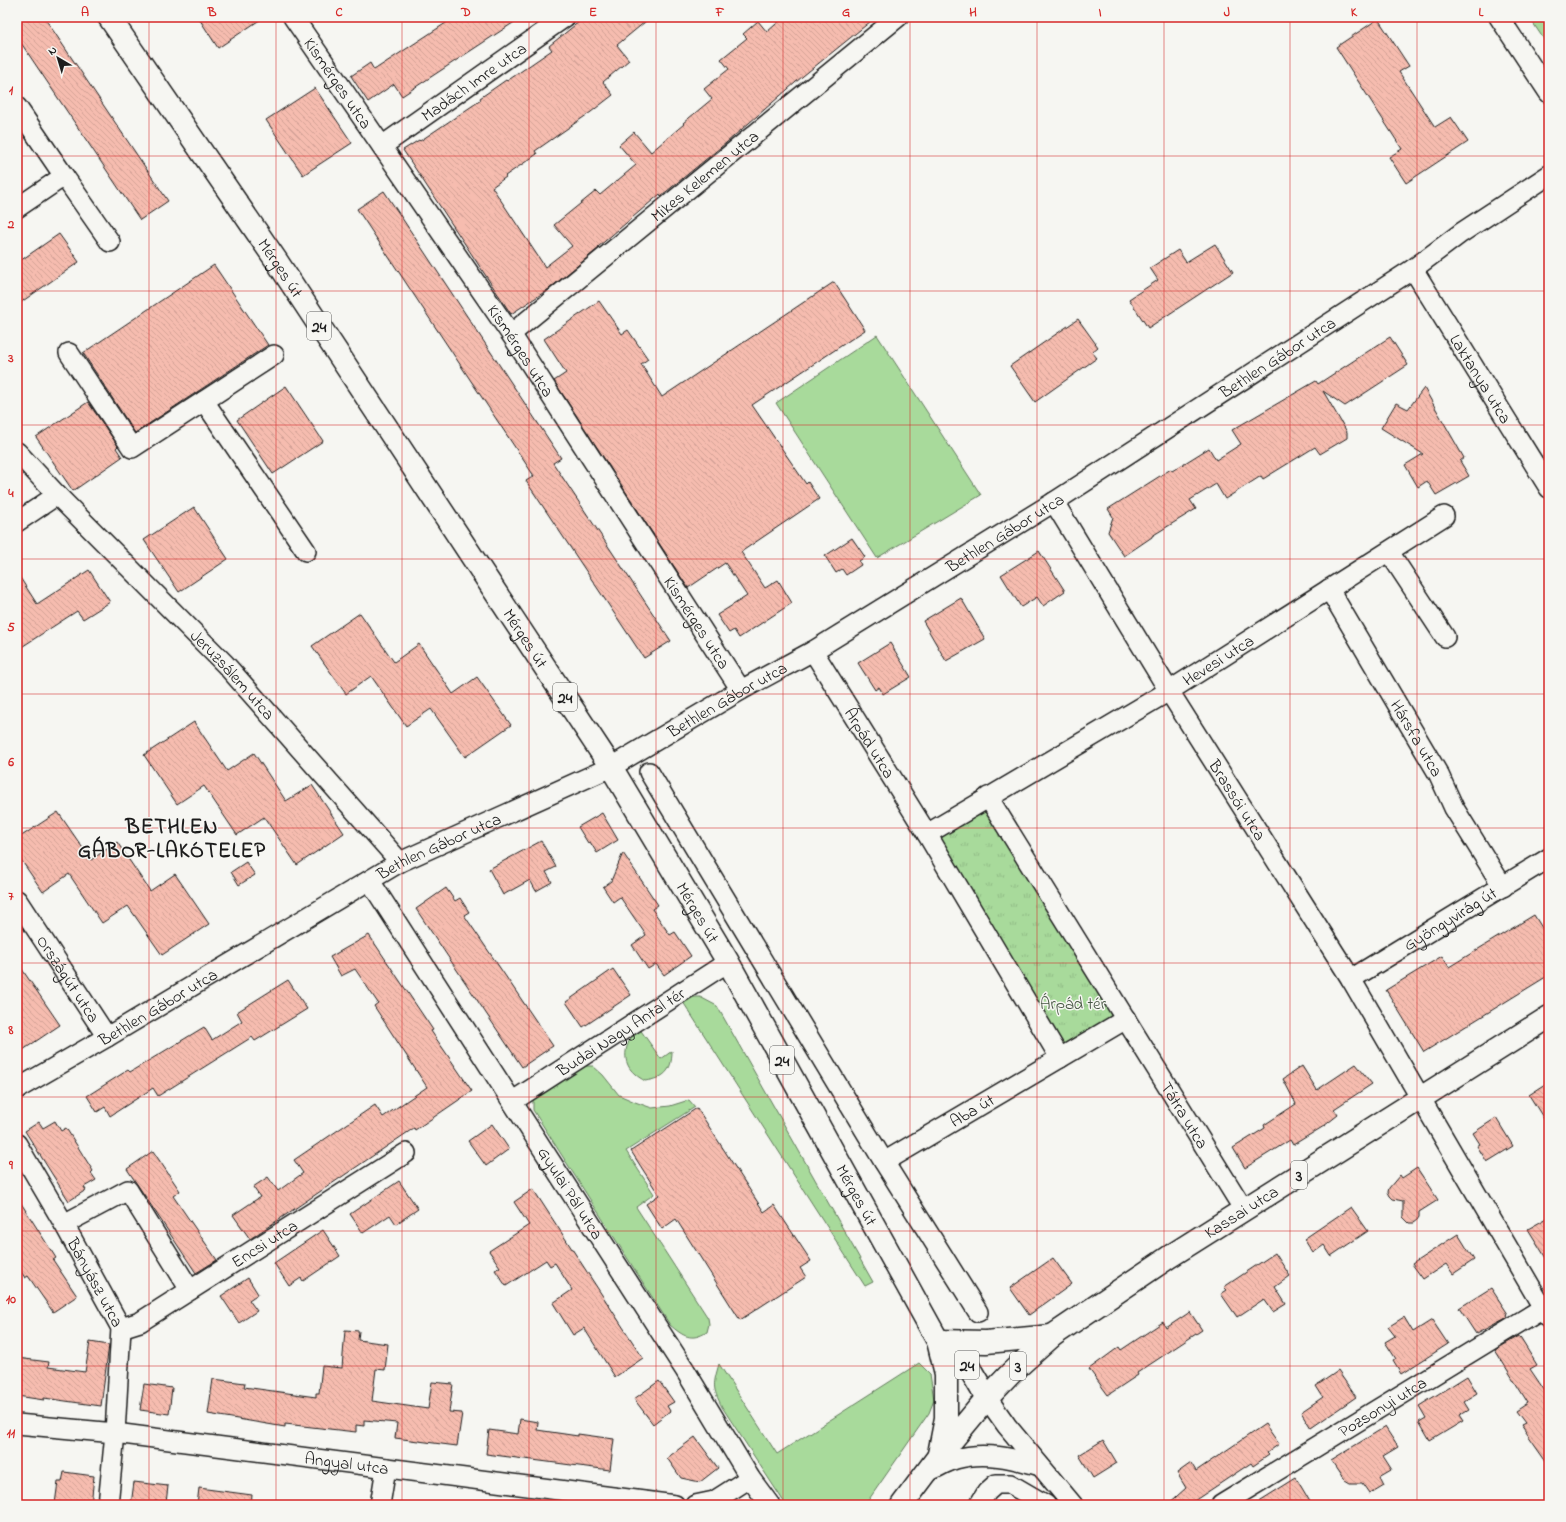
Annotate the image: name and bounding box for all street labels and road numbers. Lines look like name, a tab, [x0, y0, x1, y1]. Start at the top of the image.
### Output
street label: Kismérges utca	[297, 33, 378, 135]
street label: Madách Imre utca	[416, 37, 532, 129]
street label: Mikes Kelemen utca	[646, 125, 765, 229]
street label: Mérges út	[251, 234, 309, 303]
street label: Kismérges utca	[480, 300, 560, 402]
street label: Bethlen Gábor utca	[1214, 311, 1341, 406]
road number: 24	[307, 312, 331, 340]
street label: Laktanya utca	[1442, 330, 1517, 429]
street label: Bethlen Gábor utca	[941, 488, 1070, 580]
street label: Kismérges utca	[657, 572, 735, 675]
street label: Mérges út	[496, 604, 554, 674]
street label: Jeruzsálem utca	[184, 625, 280, 726]
street label: Hevesi utca	[1178, 629, 1259, 693]
street label: Bethlen Gábor utca	[662, 656, 792, 745]
road number: 24	[553, 683, 577, 711]
street label: Hársfa utca	[1383, 695, 1448, 782]
street label: Árpád utca	[837, 703, 900, 784]
street label: Brassói utca	[1201, 754, 1272, 846]
street label: Bethlen Gábor utca	[372, 807, 505, 888]
street label: Mérges út	[669, 878, 725, 948]
street label: Gyöngyvirág út	[1399, 881, 1503, 958]
street label: Országút utca	[29, 931, 105, 1028]
street label: Bethlen Gábor utca	[93, 963, 223, 1054]
street label: Budai Nagy Antal tér	[551, 981, 691, 1084]
road number: 24	[770, 1046, 794, 1074]
street label: Tátra utca	[1153, 1077, 1214, 1154]
street label: Aba út	[945, 1088, 1000, 1134]
street label: Gyulai Pál utca	[530, 1142, 609, 1245]
street label: Mérges út	[829, 1160, 883, 1231]
road number: 3	[1291, 1161, 1307, 1189]
street label: Kassai utca	[1200, 1180, 1284, 1246]
street label: Encsi utca	[227, 1214, 303, 1275]
street label: Bányász utca	[59, 1233, 129, 1332]
road number: 24	[955, 1351, 979, 1379]
road number: 3	[1010, 1352, 1026, 1380]
street label: Pozsonyi utca	[1334, 1371, 1432, 1444]
street label: Angyal utca	[303, 1446, 390, 1482]

